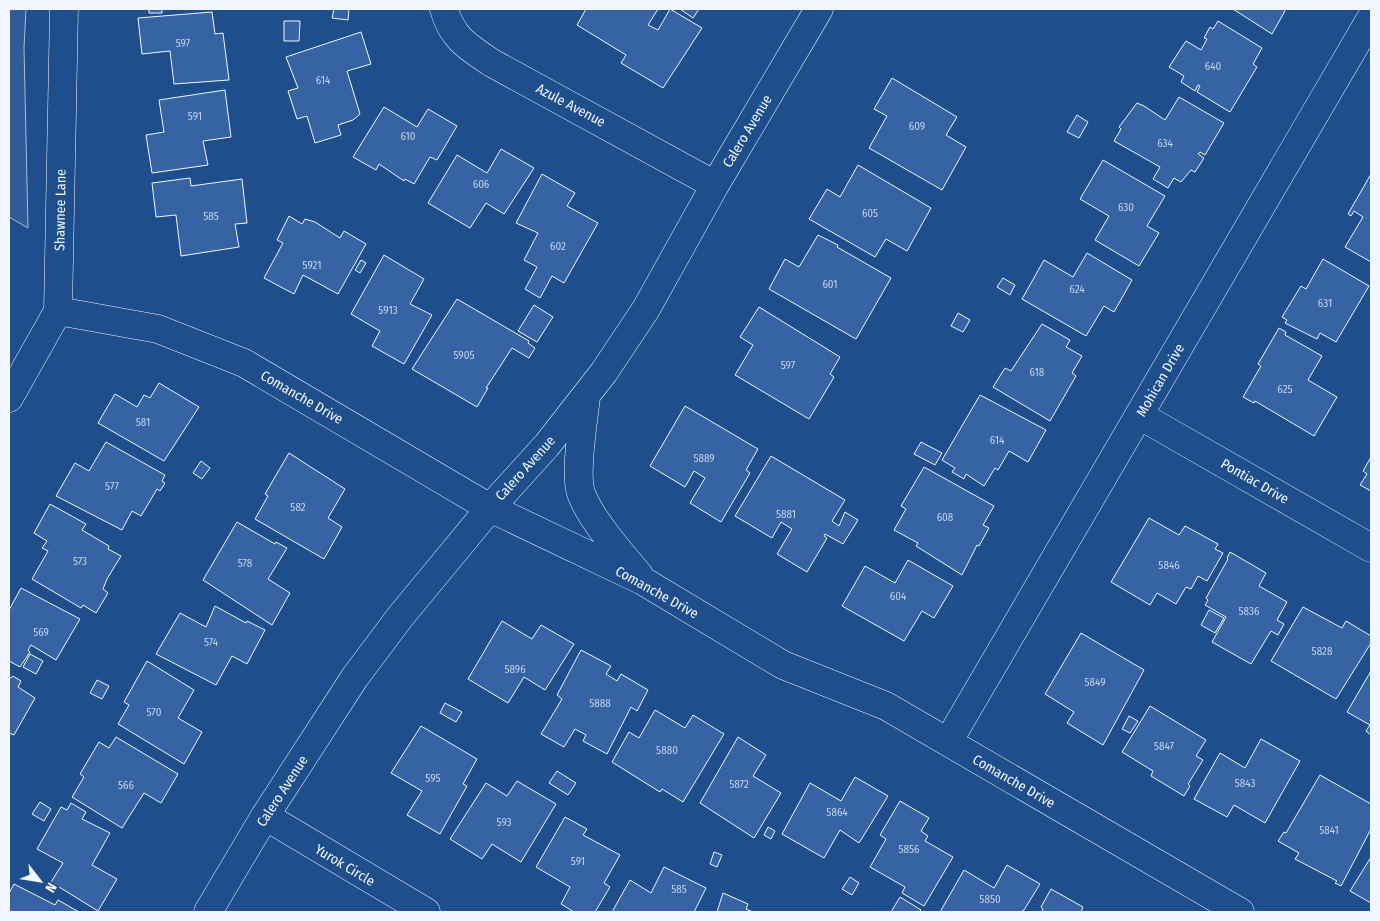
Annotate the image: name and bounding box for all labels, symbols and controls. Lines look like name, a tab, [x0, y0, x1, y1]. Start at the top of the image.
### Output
house number: 597	[176, 37, 191, 50]
house number: 640	[1205, 60, 1222, 73]
house number: 614	[316, 74, 331, 87]
street label: Azule Avenue	[533, 80, 608, 131]
street label: Calero Avenue	[719, 92, 776, 171]
house number: 591	[188, 110, 202, 123]
house number: 609	[909, 120, 925, 133]
house number: 610	[401, 130, 416, 143]
house number: 634	[1157, 137, 1173, 150]
street label: Shawnee Lane	[51, 169, 70, 251]
house number: 606	[473, 178, 490, 191]
house number: 630	[1118, 201, 1134, 214]
house number: 605	[862, 207, 878, 220]
house number: 585	[203, 210, 219, 223]
house number: 602	[550, 240, 566, 253]
house number: 5921	[303, 259, 321, 272]
house number: 601	[822, 278, 838, 291]
house number: 624	[1069, 283, 1085, 296]
house number: 631	[1318, 297, 1332, 310]
house number: 5913	[378, 304, 398, 317]
street label: Mohican Drive	[1133, 341, 1188, 420]
house number: 5905	[453, 349, 475, 362]
house number: 597	[781, 359, 796, 372]
house number: 618	[1030, 366, 1045, 379]
street label: Comanche Drive	[257, 367, 346, 428]
house number: 625	[1277, 383, 1293, 396]
house number: 581	[136, 416, 150, 429]
street label: Calero Avenue	[492, 432, 559, 504]
house number: 614	[990, 434, 1005, 447]
house number: 5889	[693, 452, 715, 465]
street label: Pontiac Drive	[1218, 455, 1292, 508]
house number: 577	[105, 480, 119, 493]
house number: 582	[290, 501, 306, 514]
house number: 5881	[776, 508, 796, 521]
house number: 608	[937, 511, 954, 524]
house number: 573	[73, 555, 87, 568]
house number: 578	[238, 557, 253, 570]
house number: 5846	[1158, 559, 1180, 572]
street label: Comanche Drive	[612, 563, 701, 622]
house number: 604	[890, 590, 907, 603]
house number: 5836	[1239, 605, 1260, 618]
house number: 569	[33, 626, 49, 639]
house number: 574	[204, 636, 219, 649]
house number: 5828	[1312, 645, 1333, 658]
house number: 5896	[504, 663, 526, 676]
house number: 5849	[1084, 676, 1106, 689]
house number: 5888	[589, 697, 611, 710]
house number: 570	[147, 706, 162, 719]
house number: 5847	[1154, 740, 1175, 753]
house number: 5880	[656, 744, 678, 757]
street label: Comanche Drive	[969, 751, 1058, 812]
street label: Calero Avenue	[253, 752, 312, 830]
house number: 595	[425, 772, 441, 785]
house number: 5843	[1235, 777, 1255, 790]
house number: 5872	[729, 778, 749, 791]
house number: 566	[118, 779, 135, 792]
house number: 5864	[826, 806, 848, 819]
house number: 593	[497, 816, 512, 829]
house number: 5841	[1319, 824, 1339, 837]
street label: Yurok Circle	[312, 841, 378, 890]
house number: 5856	[898, 843, 920, 856]
house number: 591	[571, 855, 585, 868]
north arrow	[15, 856, 65, 906]
text: N	[41, 879, 60, 895]
house number: 585	[671, 883, 687, 896]
house number: 5850	[979, 893, 1001, 906]

